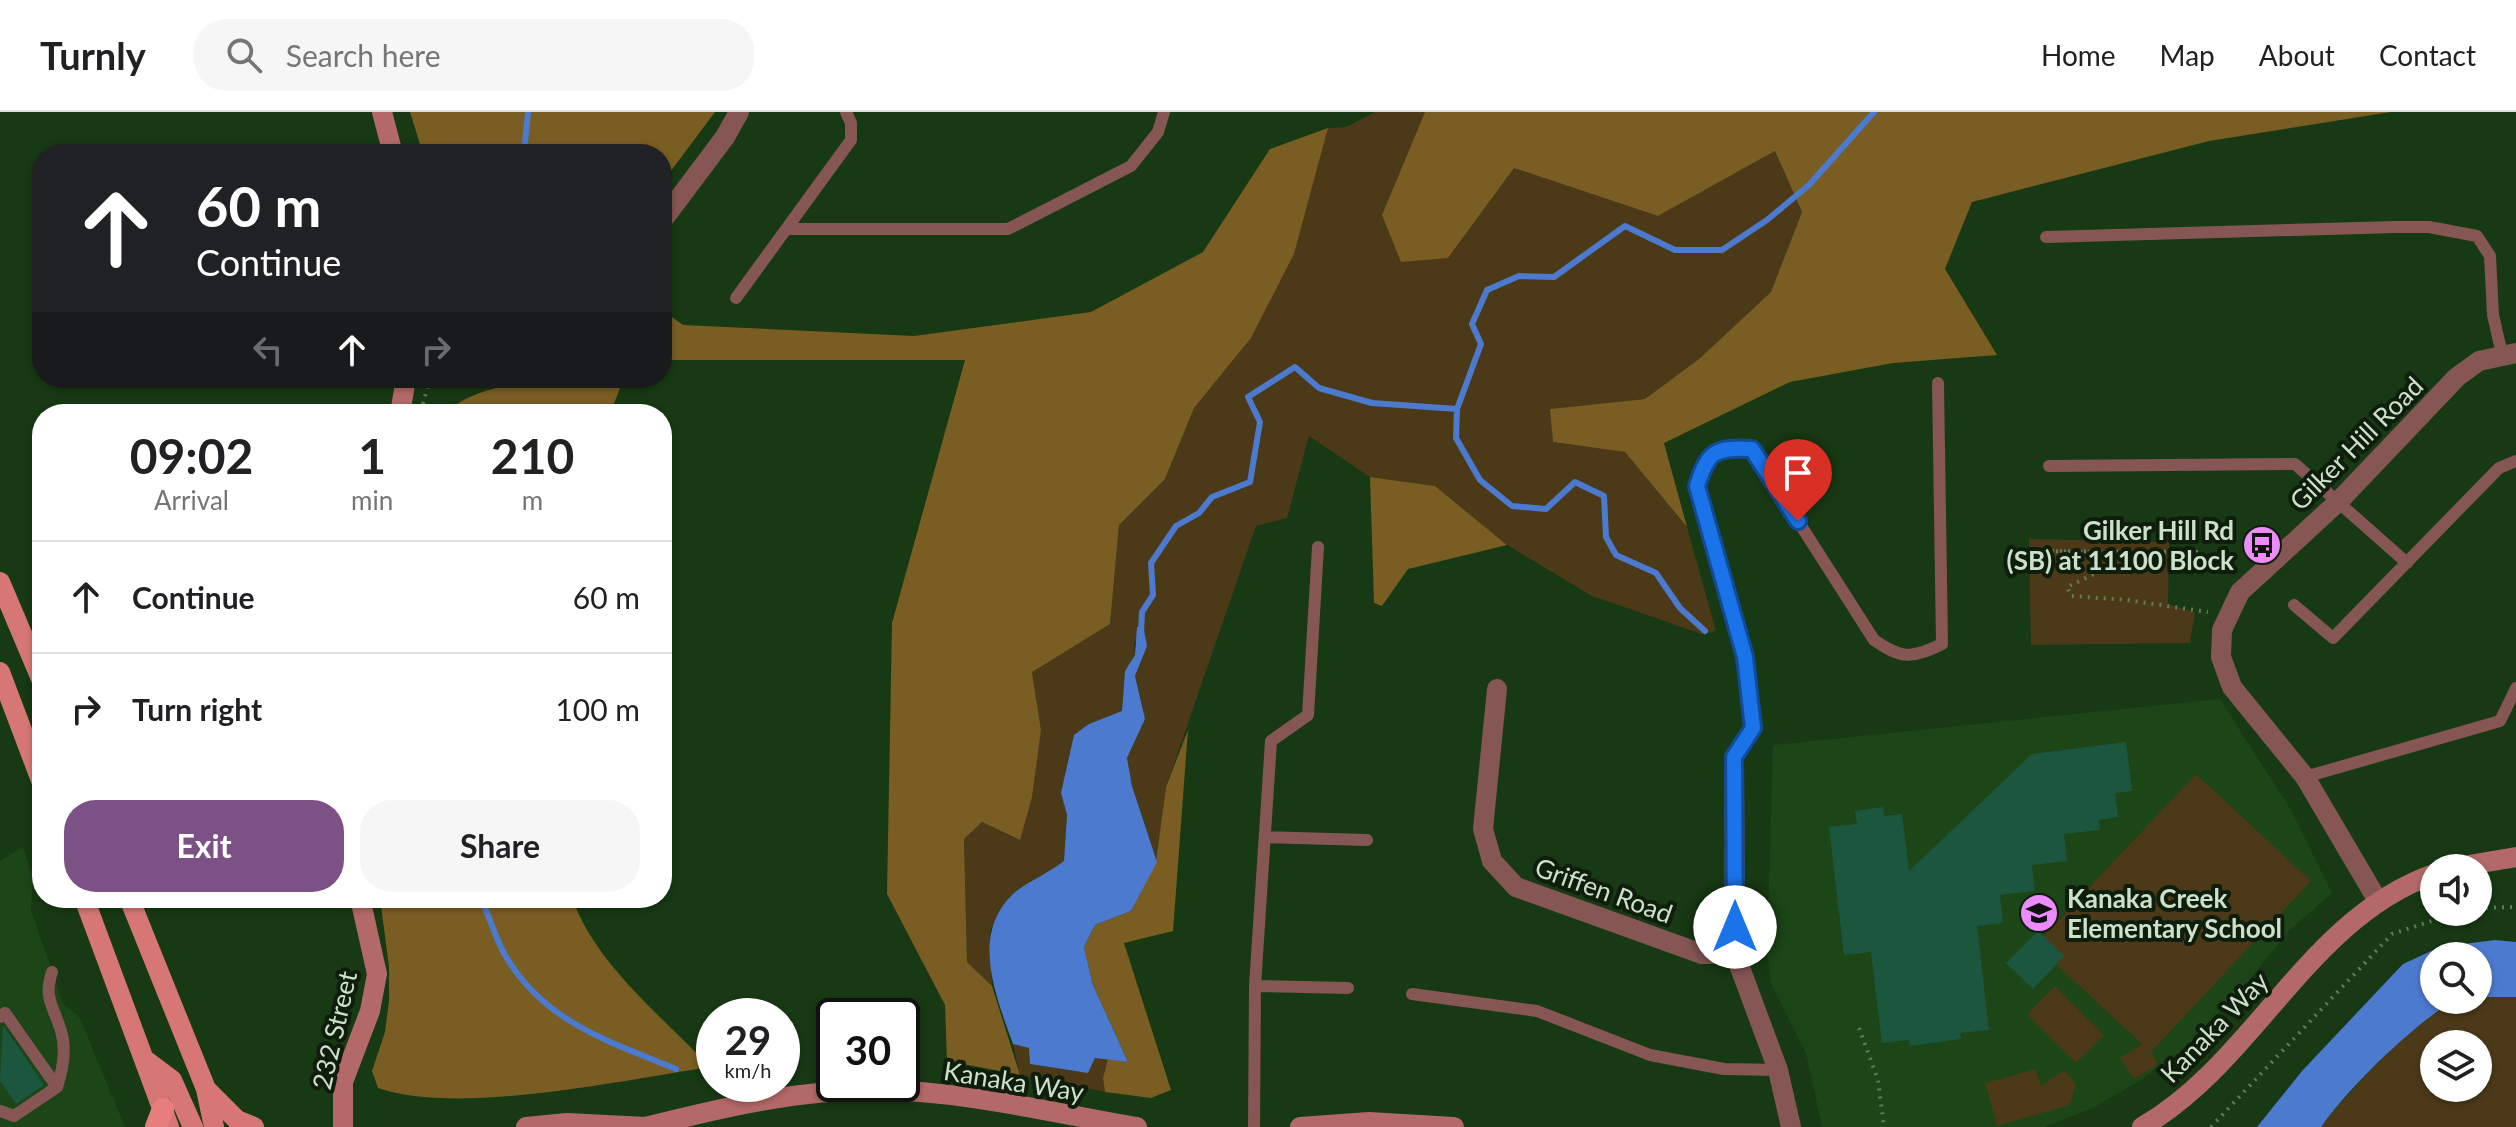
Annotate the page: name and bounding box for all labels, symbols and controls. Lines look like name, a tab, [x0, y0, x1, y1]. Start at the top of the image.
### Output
search box	[194, 19, 754, 91]
text: Turnly	[40, 32, 146, 78]
icon: search	[222, 33, 266, 77]
text: Search here	[286, 37, 441, 73]
text: Home	[2041, 38, 2116, 72]
text: Map	[2160, 38, 2215, 72]
text: About	[2259, 38, 2335, 72]
text: Contact	[2379, 38, 2476, 72]
text: 60 m	[196, 172, 321, 239]
icon: ahead	[64, 176, 168, 280]
text: Continue	[196, 240, 341, 284]
icon: left	[246, 328, 290, 372]
icon: ahead	[330, 328, 374, 372]
icon: right	[414, 328, 458, 372]
street label: Gilker Hill Road	[2283, 370, 2429, 516]
text: 09:02	[130, 427, 253, 484]
text: 1	[358, 427, 386, 484]
text: 210	[491, 427, 574, 484]
pin	[1764, 439, 1832, 521]
icon: arrive	[1776, 451, 1820, 495]
text: Arrival	[154, 484, 229, 516]
text: min	[351, 484, 393, 516]
text: m	[522, 484, 543, 516]
place label: Gilker Hill Rd (SB) at 11100 Block	[2007, 514, 2234, 576]
bus stop icon: Gilker Hill Rd (SB) at 11100 Block	[2241, 524, 2283, 566]
icon: ahead	[64, 575, 108, 619]
text: Continue	[132, 579, 255, 615]
text: 60 m	[573, 579, 640, 615]
icon: right	[64, 687, 108, 731]
text: Turn right	[132, 691, 262, 727]
text: 100 m	[555, 691, 640, 727]
button: Exit	[64, 800, 344, 892]
button: Share	[360, 800, 640, 892]
street label: Griffen Road	[1531, 850, 1677, 930]
map controls	[2420, 854, 2492, 1102]
button: sound	[2420, 854, 2492, 926]
place label: Kanaka Creek Elementary School	[2067, 882, 2282, 944]
position arrow	[1693, 885, 1777, 969]
school or university icon: Kanaka Creek Elementary School	[2018, 892, 2060, 934]
button: search	[2420, 942, 2492, 1014]
street label: Kanaka Way	[2153, 965, 2275, 1089]
street label: 232 Street	[305, 967, 363, 1092]
speed limit sign: 30	[816, 998, 920, 1102]
text: 29	[725, 1016, 771, 1064]
button: layers	[2420, 1030, 2492, 1102]
street label: Kanaka Way	[942, 1054, 1087, 1108]
text: km/h	[725, 1058, 771, 1082]

